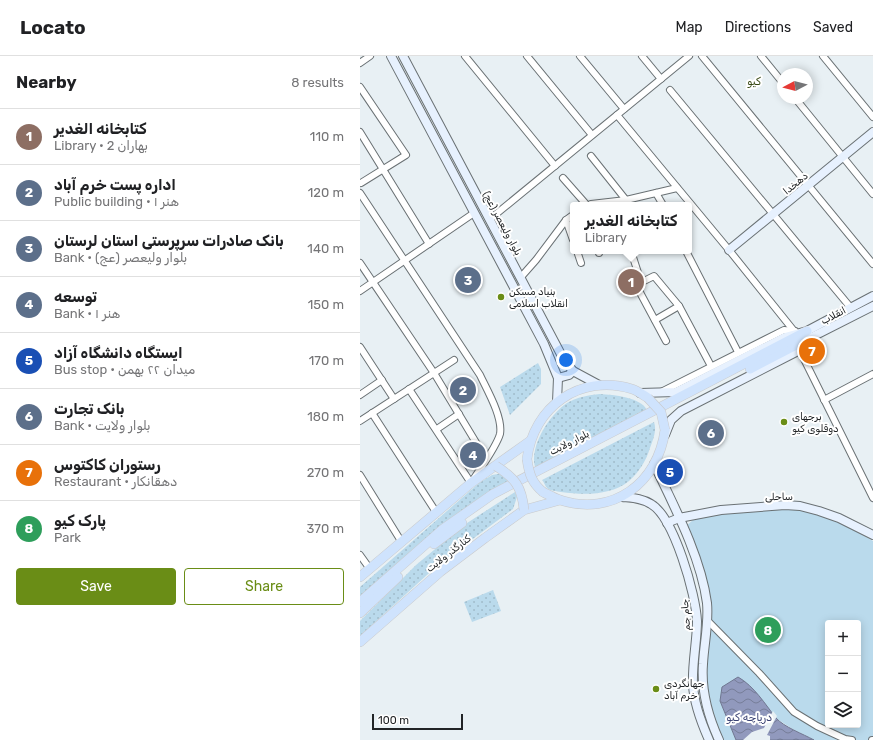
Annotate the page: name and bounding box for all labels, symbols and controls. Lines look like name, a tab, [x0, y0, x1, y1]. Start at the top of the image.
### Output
text: Locato	[20, 16, 86, 39]
text: Map	[676, 19, 703, 36]
text: Directions	[725, 19, 791, 36]
text: Saved	[813, 19, 853, 36]
north arrow	[777, 68, 813, 104]
text: Nearby	[16, 72, 77, 92]
text: 8 results	[291, 75, 344, 90]
district label: کیو	[747, 75, 761, 89]
text: کتابخانه الغدیر	[54, 120, 147, 138]
text: 1	[26, 129, 32, 144]
text: 110 m	[310, 129, 344, 144]
text: Library · بهاران 2	[54, 138, 148, 153]
street label: دهخدا	[781, 170, 811, 197]
text: اداره پست خرم آباد	[54, 176, 176, 194]
text: 2	[25, 185, 33, 200]
text: 120 m	[308, 185, 344, 200]
street label: بلوار ولیعصر (عج)	[479, 189, 524, 258]
text: Public building · هنر ۱	[54, 194, 179, 209]
popup	[570, 202, 692, 254]
text: کتابخانه الغدیر	[585, 212, 677, 230]
text: Library	[585, 230, 627, 245]
text: بانک صادرات سرپرستی استان لرستان	[54, 232, 284, 250]
text: 3	[25, 241, 33, 256]
text: 140 m	[307, 241, 344, 256]
text: Bank · بلوار ولیعصر (عج)	[54, 250, 187, 265]
pin: 3	[455, 265, 481, 295]
pin: 1	[618, 267, 644, 297]
place label: بنیاد مسکن انقلاب اسلامی	[509, 286, 568, 310]
text: توسعه	[54, 288, 97, 306]
marker: بنیاد مسکن انقلاب اسلامی	[496, 292, 506, 302]
text: 4	[25, 297, 33, 312]
text: 150 m	[308, 297, 344, 312]
street label: انقلاب	[819, 305, 848, 327]
text: Bank · هنر ۱	[54, 306, 120, 321]
pin: 7	[799, 336, 825, 366]
text: ایستگاه دانشگاه آزاد	[54, 344, 183, 362]
your location	[556, 350, 576, 370]
text: 5	[25, 353, 33, 368]
text: 170 m	[309, 353, 344, 368]
text: Bus stop · میدان ۲۲ بهمن	[54, 362, 195, 377]
pin: 2	[450, 375, 476, 405]
text: بانک تجارت	[54, 400, 125, 418]
text: 6	[25, 409, 33, 424]
text: 180 m	[307, 409, 344, 424]
place label: برجهای دوقلوی کیو	[792, 411, 839, 435]
marker: برجهای دوقلوی کیو	[779, 417, 789, 427]
text: Bank · بلوار ولایت	[54, 418, 150, 433]
pin: 6	[698, 418, 724, 448]
street label: بلوار ولایت	[548, 428, 591, 458]
pin: 4	[460, 440, 486, 470]
text: رستوران کاکتوس	[54, 456, 161, 474]
pin: 5	[657, 457, 683, 487]
text: 7	[25, 465, 33, 480]
text: 270 m	[307, 465, 344, 480]
text: Restaurant · دهقانکار	[54, 474, 177, 489]
street label: ساحلی	[765, 491, 793, 503]
text: پارک کیو	[54, 512, 106, 530]
text: 8	[25, 521, 33, 536]
text: 370 m	[307, 521, 344, 536]
text: Park	[54, 530, 81, 545]
street label: کنارگذر ولایت	[424, 532, 474, 575]
button: Save	[16, 568, 176, 605]
button: Share	[184, 568, 344, 605]
street label: جام جم	[679, 599, 693, 631]
pin: 8	[755, 615, 781, 645]
map controls	[825, 620, 861, 728]
button: +	[825, 620, 861, 656]
button: −	[825, 656, 861, 692]
place label: جهانگردى خرم آباد	[664, 678, 704, 702]
marker: جهانگردى خرم آباد	[651, 684, 661, 694]
button: layers	[825, 692, 861, 728]
water label: دریاچه کیو	[726, 711, 772, 725]
scale bar	[372, 712, 463, 731]
text: 100 m	[378, 714, 409, 727]

